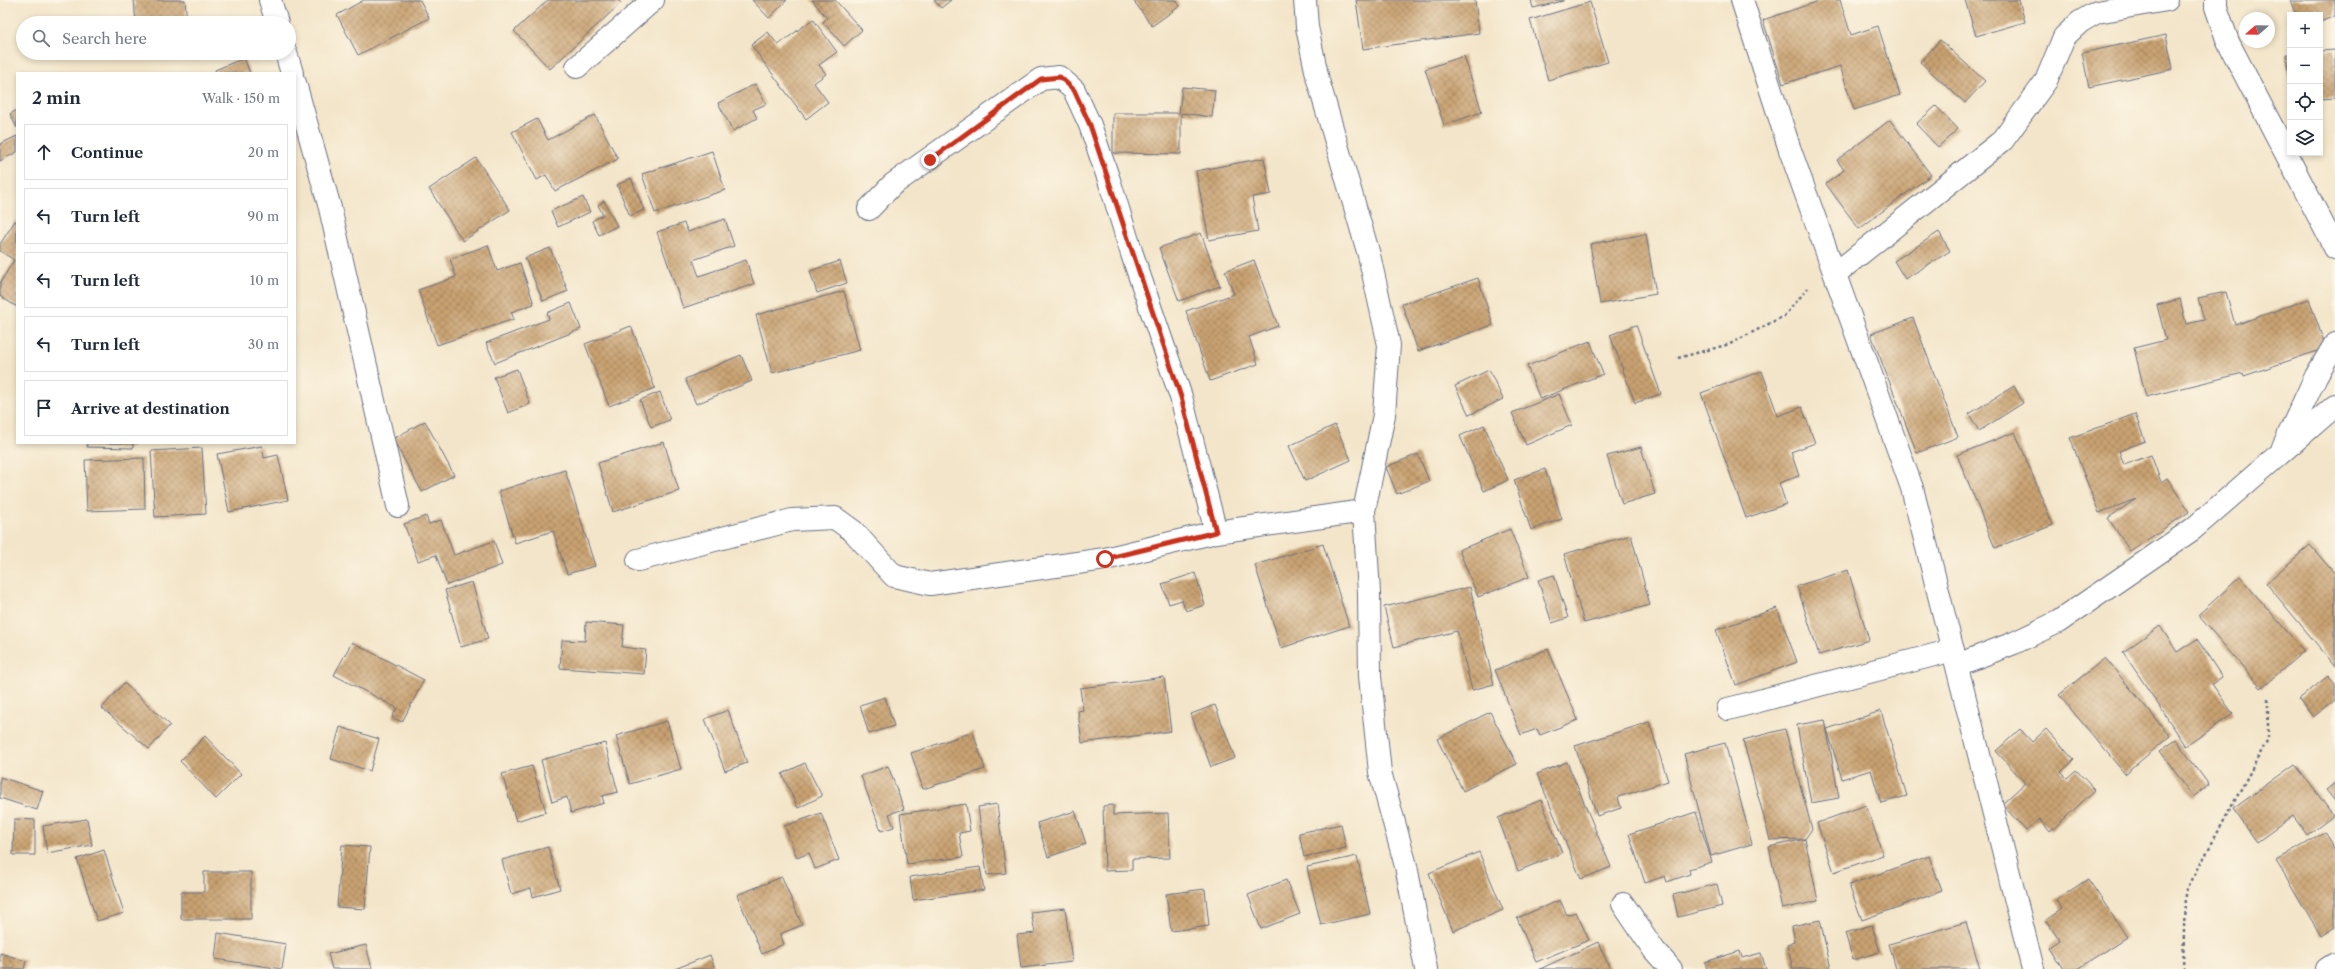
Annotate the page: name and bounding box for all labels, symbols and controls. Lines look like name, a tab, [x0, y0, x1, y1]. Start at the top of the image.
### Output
north arrow	[2239, 12, 2275, 48]
map controls	[2287, 12, 2323, 156]
button: +	[2287, 12, 2323, 48]
search box	[16, 16, 296, 60]
icon: search	[30, 27, 52, 49]
text: Search here	[62, 29, 147, 48]
button: −	[2287, 48, 2323, 84]
button: locate	[2287, 84, 2323, 120]
text: 2 min	[32, 88, 81, 108]
text: Walk · 150 m	[202, 90, 280, 106]
button: layers	[2287, 120, 2323, 156]
icon: ahead	[33, 141, 55, 163]
text: Continue	[71, 143, 143, 162]
text: 20 m	[248, 144, 279, 160]
route end	[921, 151, 939, 169]
icon: left	[33, 205, 55, 227]
text: Turn left	[71, 207, 140, 226]
text: 90 m	[248, 208, 279, 224]
icon: left	[33, 269, 55, 291]
text: Turn left	[71, 271, 140, 290]
text: 10 m	[250, 272, 279, 288]
icon: left	[33, 333, 55, 355]
text: Turn left	[71, 335, 140, 354]
text: 30 m	[248, 336, 279, 352]
icon: arrive	[33, 397, 55, 419]
text: Arrive at destination	[71, 399, 230, 418]
route start	[1096, 550, 1114, 568]

